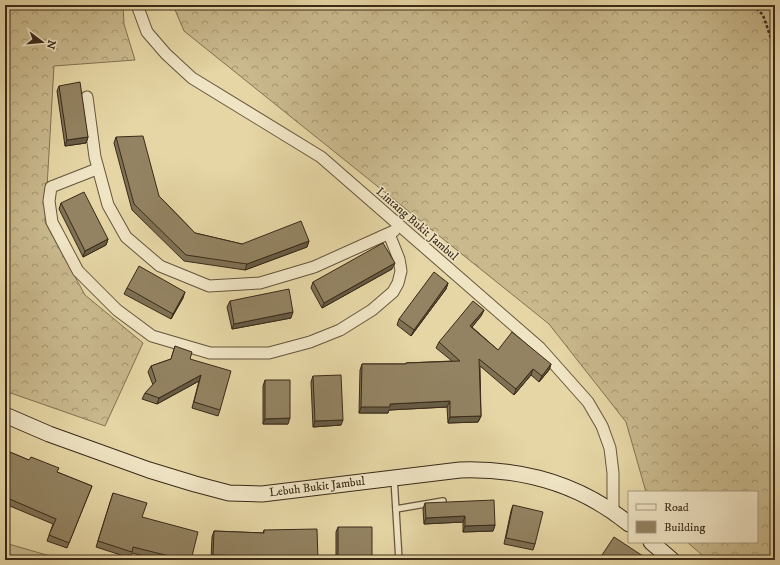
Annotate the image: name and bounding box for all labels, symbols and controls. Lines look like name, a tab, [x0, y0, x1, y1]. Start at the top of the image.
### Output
north arrow	[22, 22, 62, 62]
text: N	[43, 38, 59, 51]
street label: Lintang Bukit Jambul	[373, 184, 461, 264]
street label: Lebuh Bukit Jambul	[268, 474, 366, 500]
legend	[628, 491, 758, 543]
text: Road	[664, 500, 689, 515]
text: Building	[664, 520, 705, 535]

